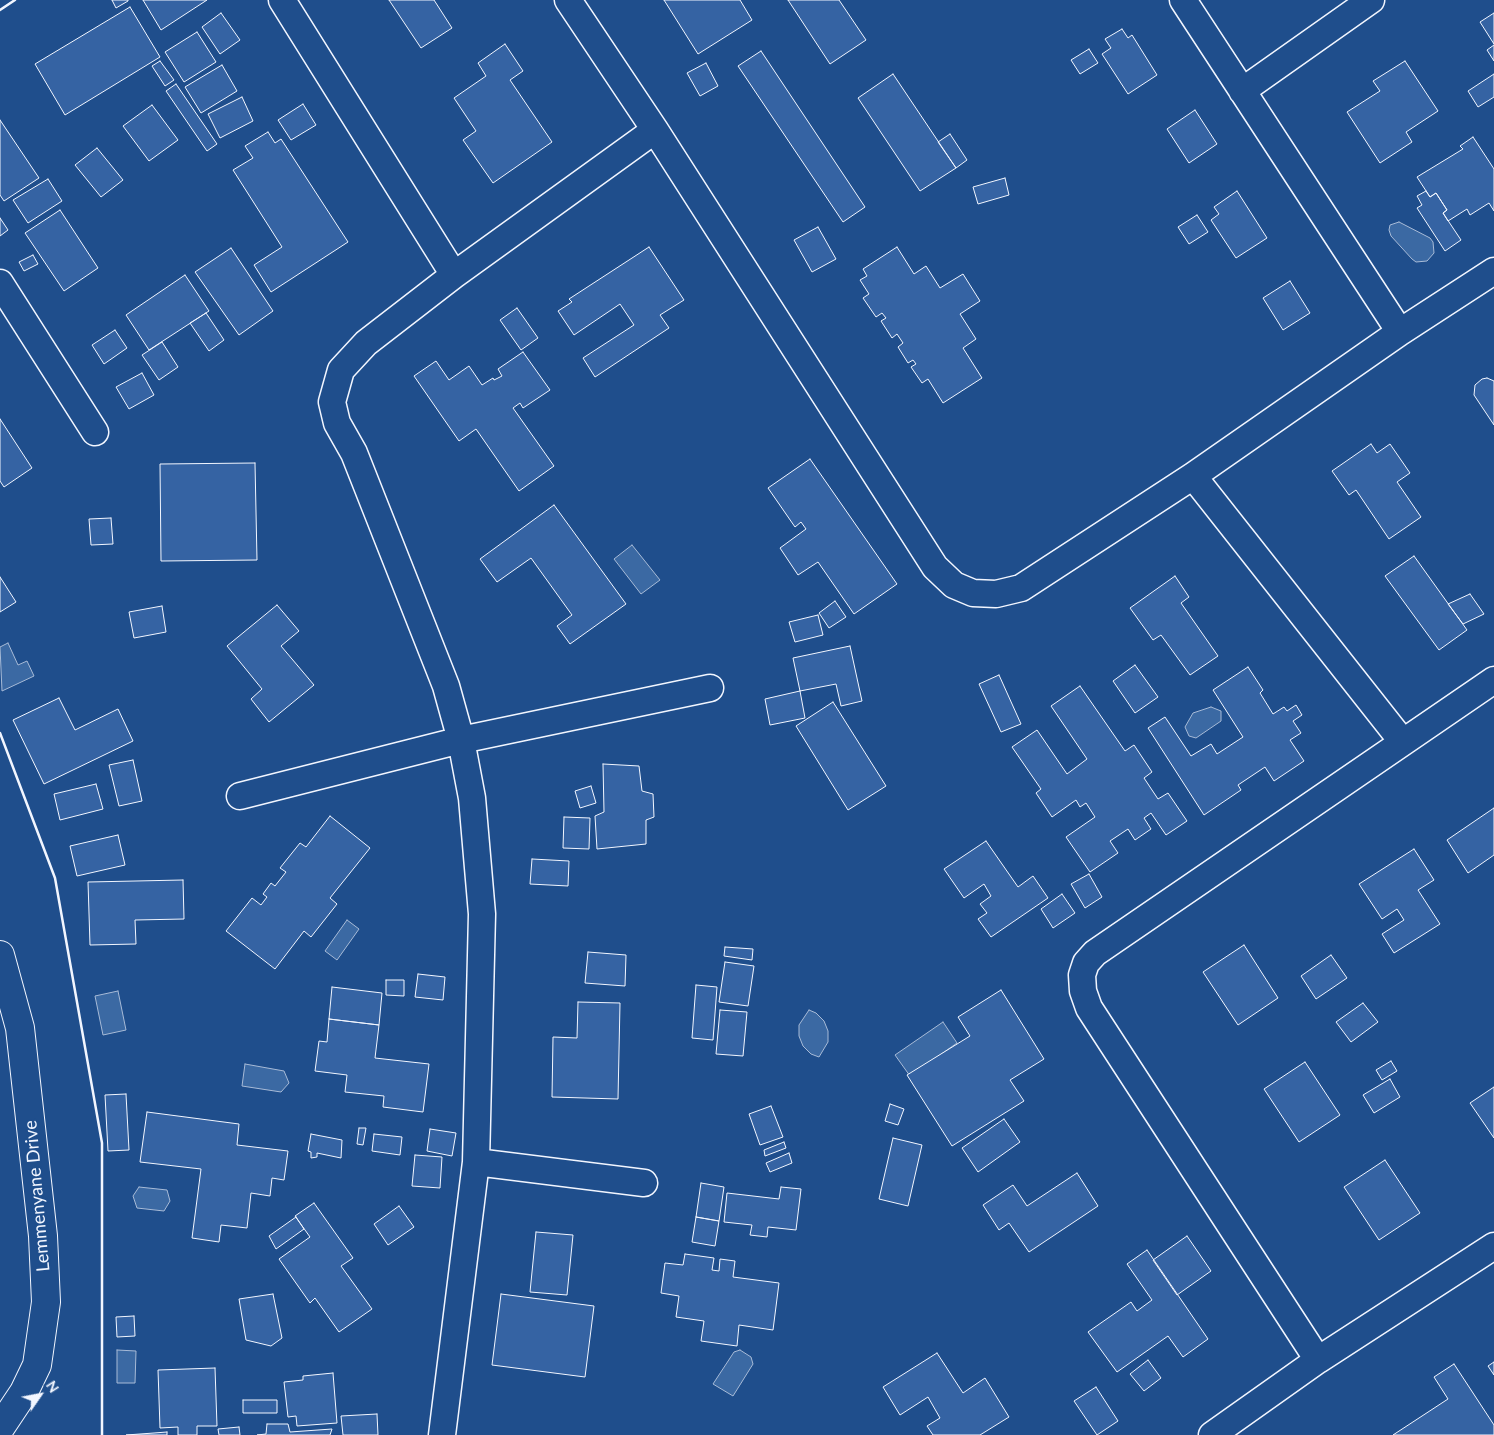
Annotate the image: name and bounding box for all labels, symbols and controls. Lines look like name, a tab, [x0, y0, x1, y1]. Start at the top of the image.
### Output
street label: Lemmenyane Drive	[20, 1119, 54, 1273]
north arrow	[15, 1370, 65, 1420]
text: N	[43, 1377, 63, 1396]

